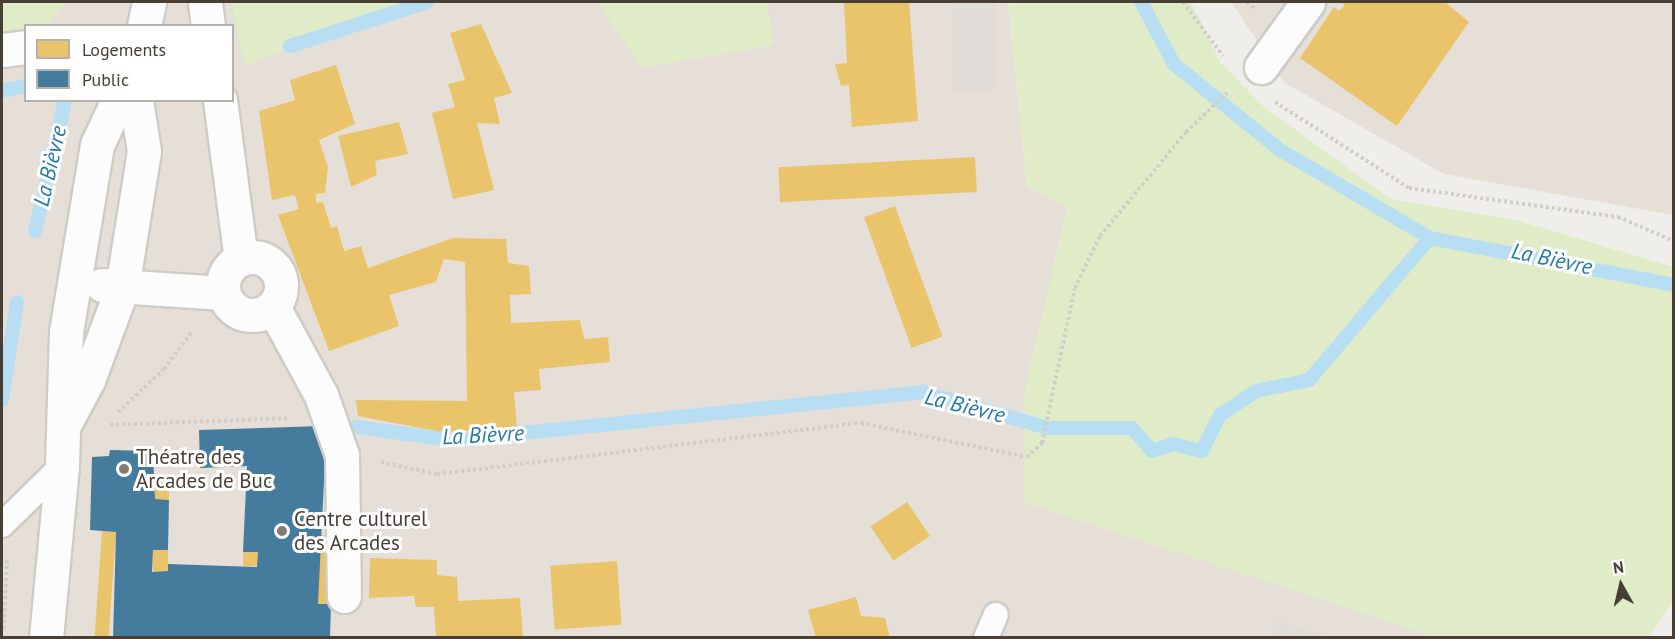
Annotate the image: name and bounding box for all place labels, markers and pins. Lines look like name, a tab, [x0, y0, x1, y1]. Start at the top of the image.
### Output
place label: Théatre des Arcades de Buc	[136, 444, 272, 494]
marker: Théatre des Arcades de Buc	[117, 462, 131, 476]
place label: Centre culturel des Arcades	[294, 506, 427, 556]
marker: Centre culturel des Arcades	[275, 524, 289, 538]

